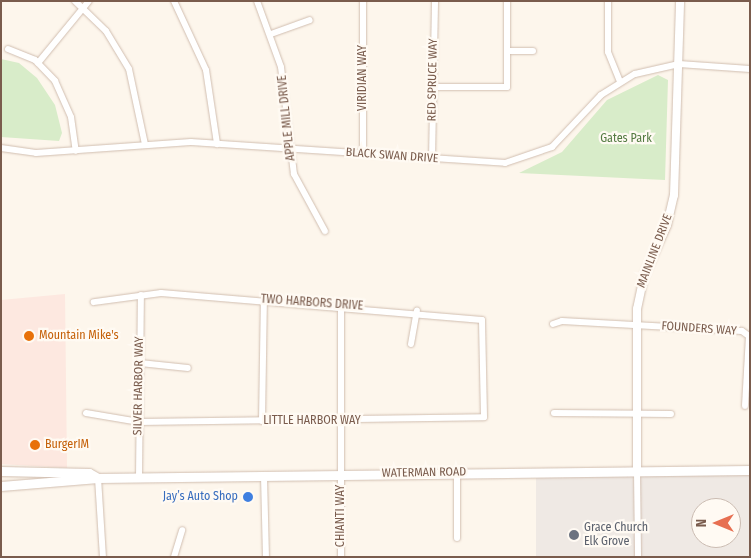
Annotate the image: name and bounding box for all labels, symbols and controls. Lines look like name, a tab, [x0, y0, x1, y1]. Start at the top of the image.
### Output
street label: RED SPRUCE WAY	[425, 38, 441, 122]
street label: VIRIDIAN WAY	[356, 45, 370, 111]
street label: APPLE MILL DRIVE	[275, 74, 299, 162]
park label: Gates Park	[600, 132, 652, 146]
street label: BLACK SWAN DRIVE	[345, 146, 439, 166]
street label: MAINLINE DRIVE	[634, 212, 676, 290]
street label: TWO HARBORS DRIVE	[260, 292, 364, 314]
street label: FOUNDERS WAY	[661, 319, 737, 339]
place label: Mountain Mike's	[39, 329, 119, 343]
marker: Mountain Mike's	[23, 330, 35, 342]
street label: SILVER HARBOR WAY	[131, 336, 147, 436]
street label: LITTLE HARBOR WAY	[263, 414, 361, 428]
place label: BurgerIM	[45, 438, 89, 452]
marker: BurgerIM	[29, 439, 41, 451]
street label: WATERMAN ROAD	[382, 465, 466, 481]
street label: CHIANTI WAY	[334, 485, 348, 547]
place label: Jay’s Auto Shop	[163, 490, 238, 504]
marker: Jay’s Auto Shop	[242, 491, 254, 503]
north arrow	[691, 498, 741, 548]
text: N	[693, 519, 710, 527]
place label: Grace Church Elk Grove	[584, 521, 648, 549]
marker: Grace Church Elk Grove	[568, 529, 580, 541]

